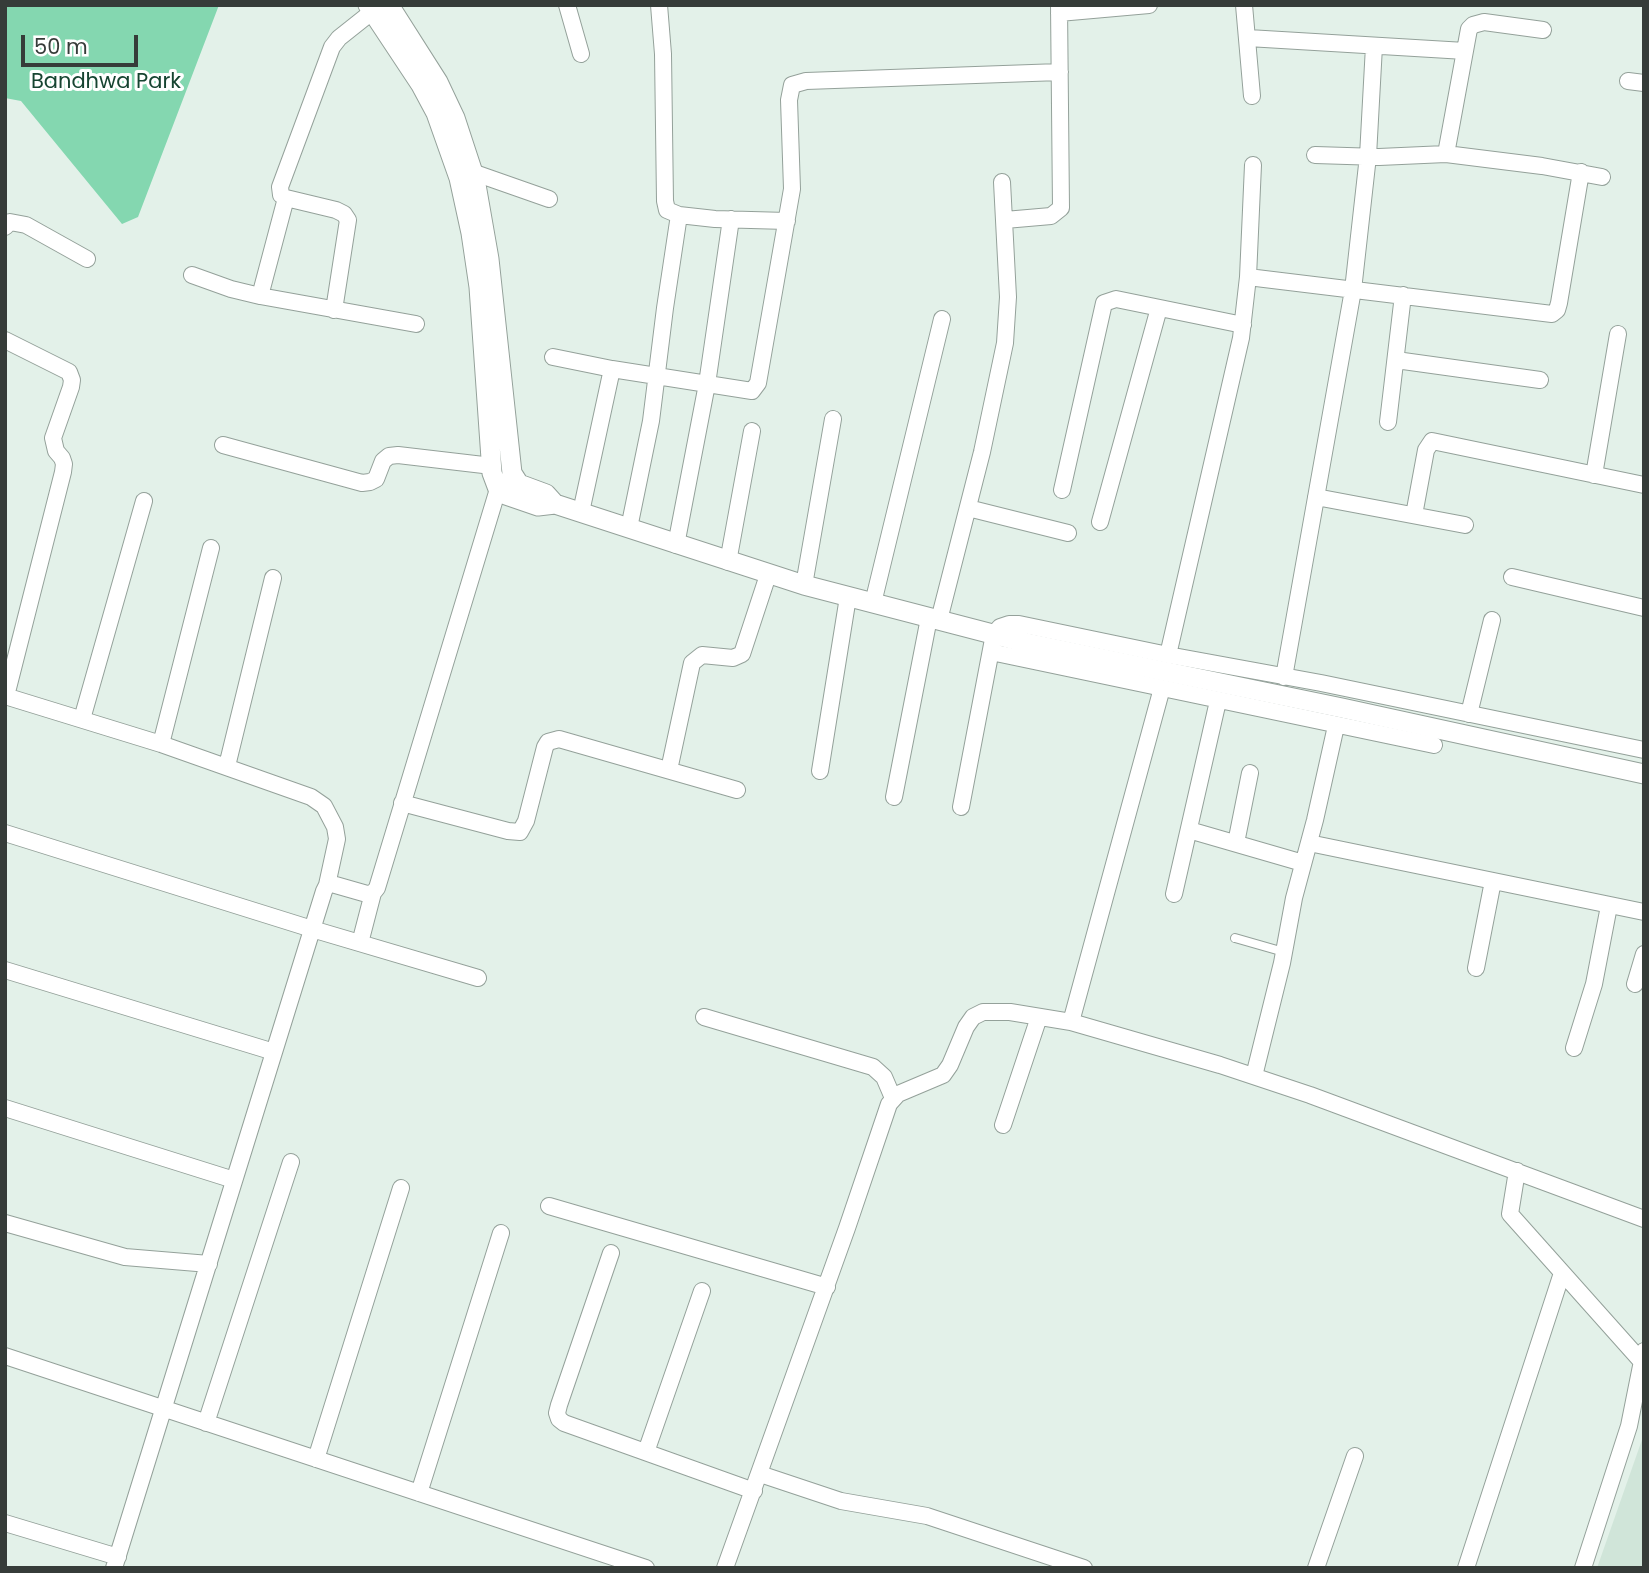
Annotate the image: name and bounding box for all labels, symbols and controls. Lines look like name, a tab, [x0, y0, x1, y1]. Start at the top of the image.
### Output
scale bar	[24, 21, 142, 65]
text: 50 m	[34, 32, 88, 61]
park label: Bandhwa Park	[31, 70, 181, 96]

